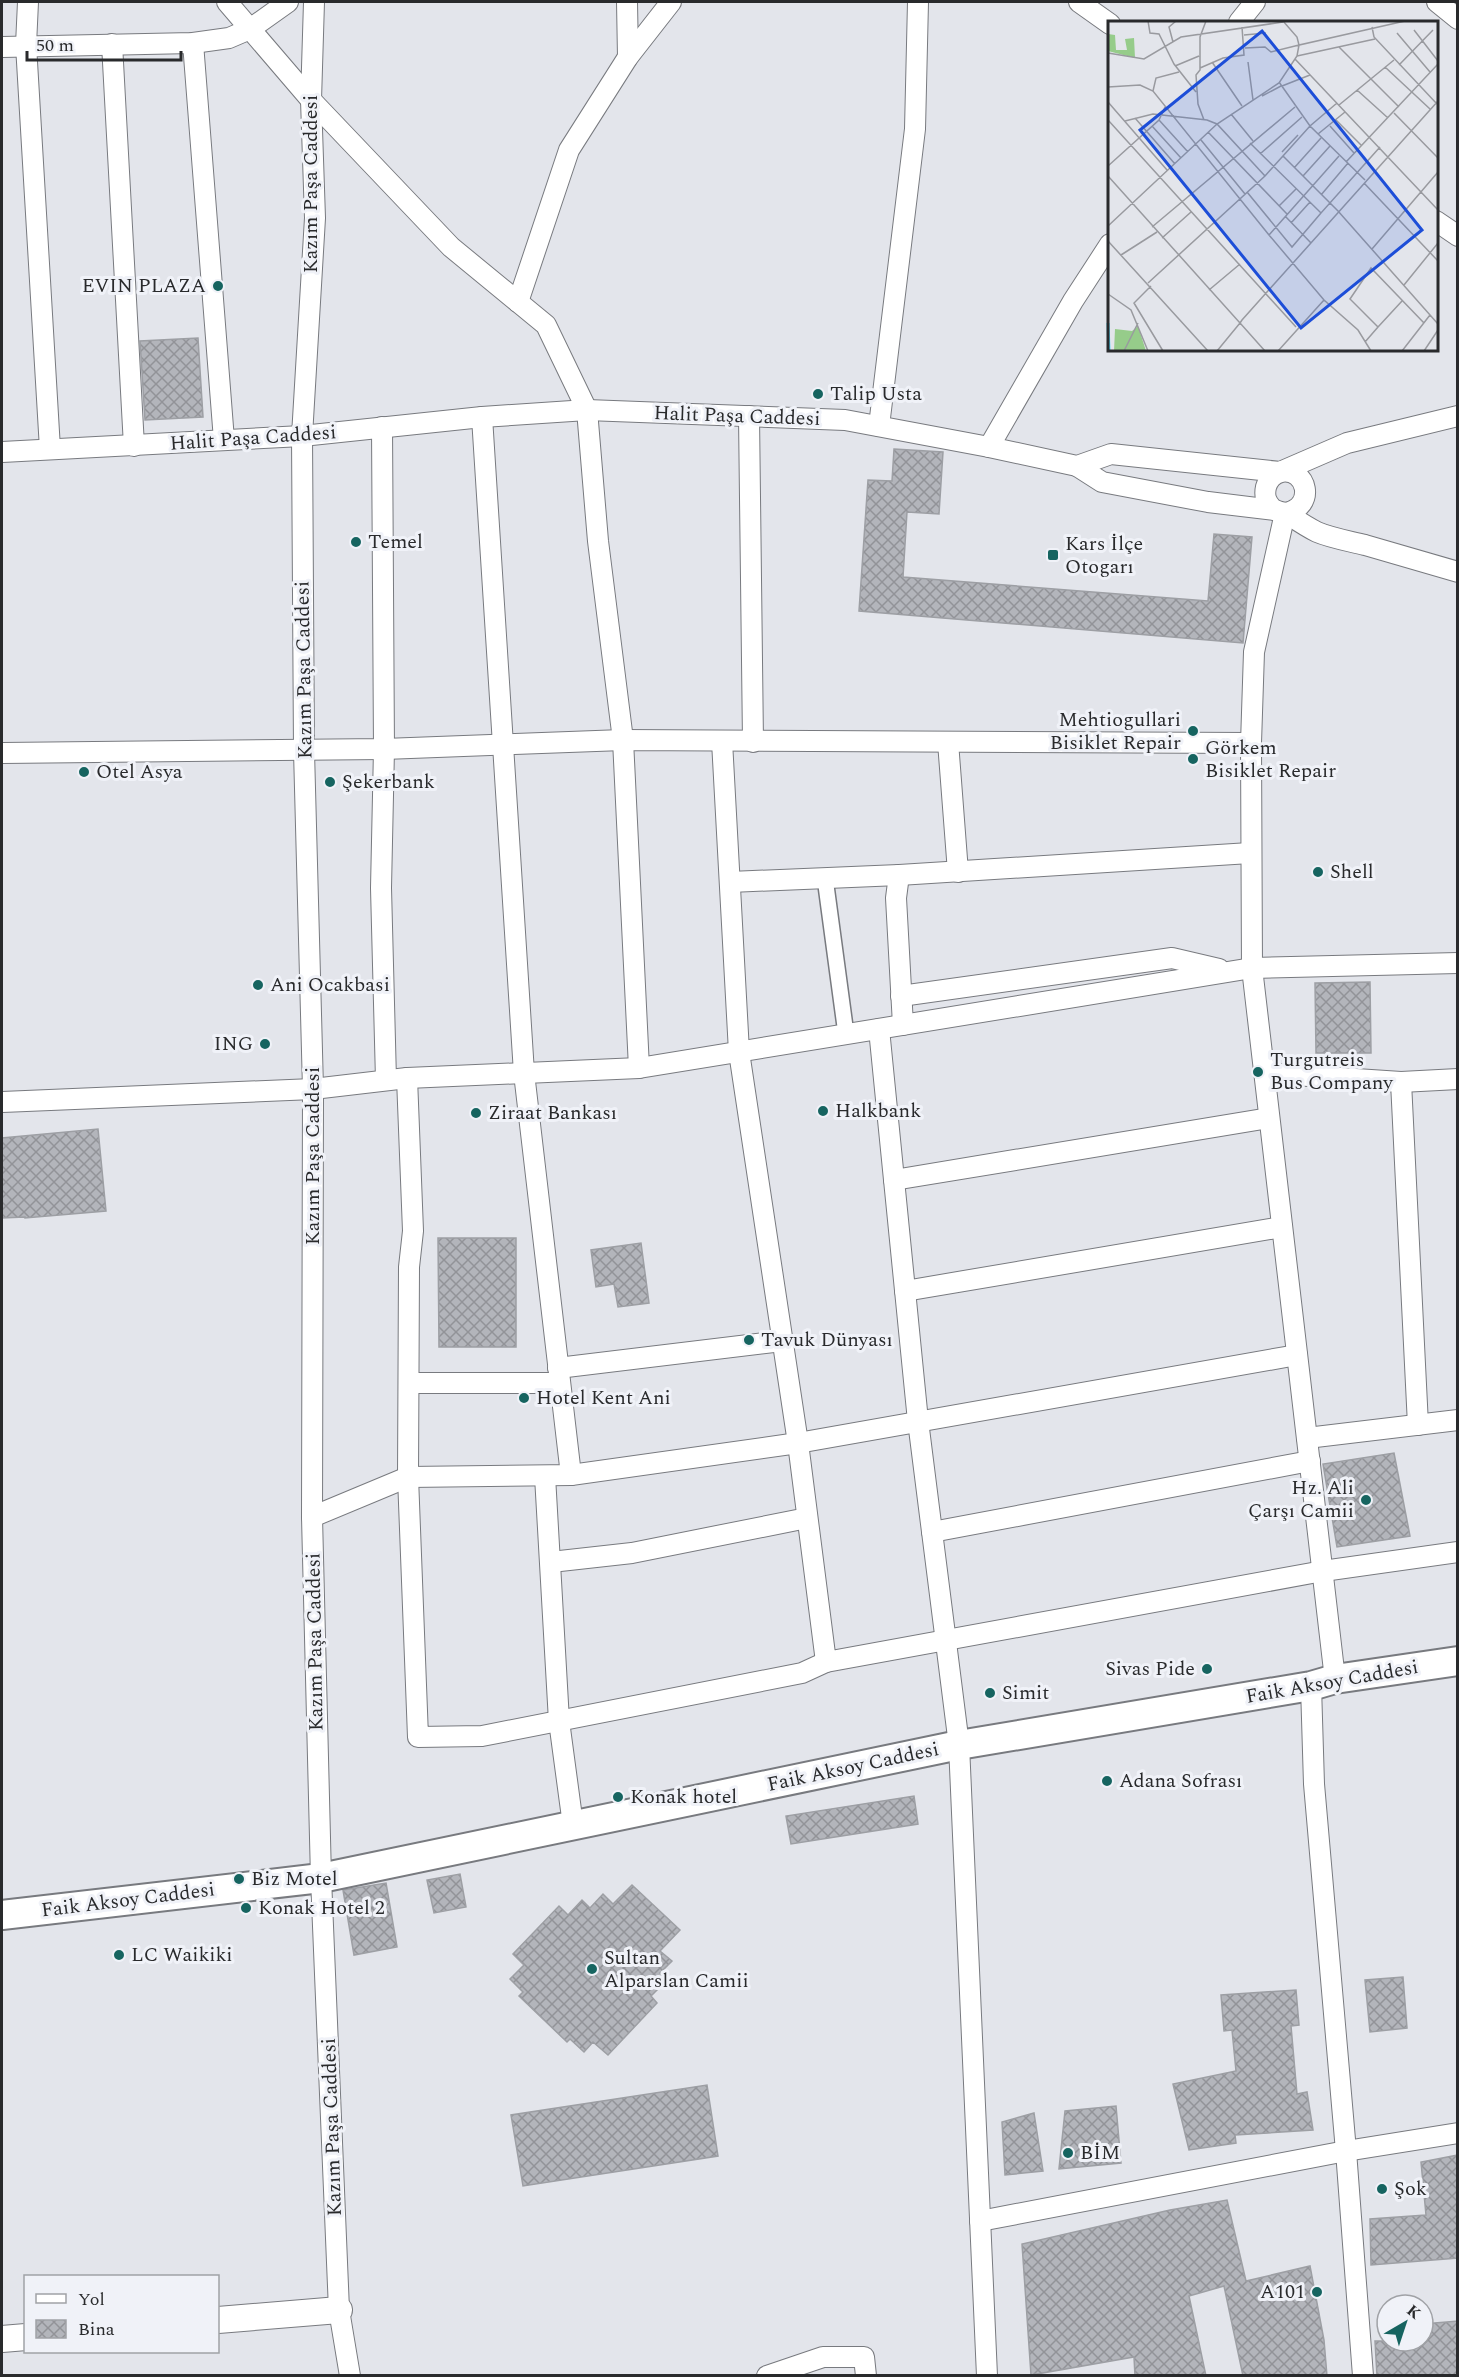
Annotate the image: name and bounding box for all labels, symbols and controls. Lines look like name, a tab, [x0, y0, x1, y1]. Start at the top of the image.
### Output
inset map	[1108, 21, 1438, 351]
scale bar	[27, 24, 182, 62]
text: 50 m	[36, 32, 74, 59]
street label: Kazım Paşa Caddesi	[296, 95, 326, 273]
place label: EVIN PLAZA	[82, 271, 206, 301]
marker: EVIN PLAZA	[211, 279, 225, 293]
place label: Talip Usta	[830, 379, 922, 409]
marker: Talip Usta	[811, 387, 825, 401]
street label: Halit Paşa Caddesi	[653, 398, 821, 434]
street label: Halit Paşa Caddesi	[169, 417, 337, 459]
place label: Temel	[368, 527, 423, 557]
place label: Kars İlçe Otogarı	[1065, 529, 1143, 582]
marker: Temel	[349, 535, 363, 549]
marker: Kars İlçe Otogarı	[1046, 548, 1060, 562]
street label: Kazım Paşa Caddesi	[287, 581, 321, 759]
place label: Mehtiogullari Bisiklet Repair	[1050, 705, 1181, 758]
marker: Mehtiogullari Bisiklet Repair	[1186, 724, 1200, 738]
place label: Görkem Bisiklet Repair	[1205, 733, 1336, 786]
marker: Görkem Bisiklet Repair	[1186, 752, 1200, 766]
place label: Otel Asya	[96, 757, 183, 787]
marker: Otel Asya	[77, 765, 91, 779]
place label: Şekerbank	[342, 767, 435, 797]
marker: Şekerbank	[323, 775, 337, 789]
place label: Shell	[1330, 857, 1374, 887]
marker: Shell	[1311, 865, 1325, 879]
place label: Ani Ocakbasi	[270, 970, 390, 1000]
marker: Ani Ocakbasi	[251, 978, 265, 992]
place label: ING	[214, 1029, 253, 1059]
marker: ING	[258, 1037, 272, 1051]
place label: Turgutreis Bus Company	[1270, 1045, 1394, 1098]
marker: Turgutreis Bus Company	[1251, 1065, 1265, 1079]
street label: Kazım Paşa Caddesi	[298, 1067, 328, 1245]
place label: Halkbank	[835, 1096, 921, 1126]
place label: Ziraat Bankası	[488, 1098, 617, 1128]
marker: Halkbank	[816, 1104, 830, 1118]
marker: Ziraat Bankası	[469, 1106, 483, 1120]
place label: Tavuk Dünyası	[761, 1325, 893, 1355]
marker: Tavuk Dünyası	[742, 1333, 756, 1347]
place label: Hotel Kent Ani	[536, 1383, 671, 1413]
marker: Hotel Kent Ani	[517, 1391, 531, 1405]
place label: Hz. Ali Çarşı Camii	[1248, 1473, 1354, 1526]
marker: Hz. Ali Çarşı Camii	[1359, 1493, 1373, 1507]
street label: Kazım Paşa Caddesi	[298, 1553, 332, 1731]
street label: Faik Aksoy Caddesi	[1243, 1652, 1421, 1712]
place label: Sivas Pide	[1105, 1654, 1195, 1684]
marker: Sivas Pide	[1200, 1662, 1214, 1676]
place label: Simit	[1002, 1678, 1049, 1708]
marker: Simit	[983, 1686, 997, 1700]
street label: Faik Aksoy Caddesi	[764, 1734, 942, 1800]
place label: Adana Sofrası	[1119, 1766, 1242, 1796]
marker: Adana Sofrası	[1100, 1774, 1114, 1788]
place label: Konak hotel	[630, 1782, 737, 1812]
marker: Konak hotel	[611, 1790, 625, 1804]
place label: Biz Motel	[251, 1864, 338, 1894]
marker: Biz Motel	[232, 1872, 246, 1886]
street label: Faik Aksoy Caddesi	[39, 1874, 217, 1926]
place label: Konak Hotel 2	[258, 1893, 385, 1923]
marker: Konak Hotel 2	[239, 1901, 253, 1915]
place label: LC Waikiki	[131, 1940, 232, 1970]
place label: Sultan Alparslan Camii	[604, 1943, 749, 1996]
marker: LC Waikiki	[112, 1948, 126, 1962]
marker: Sultan Alparslan Camii	[585, 1962, 599, 1976]
street label: Kazım Paşa Caddesi	[314, 2037, 350, 2217]
place label: BİM	[1080, 2138, 1120, 2168]
marker: BİM	[1061, 2146, 1075, 2160]
place label: Şok	[1394, 2174, 1427, 2204]
marker: Şok	[1375, 2182, 1389, 2196]
legend	[24, 2275, 219, 2353]
place label: A101	[1260, 2277, 1305, 2307]
marker: A101	[1310, 2285, 1324, 2299]
text: Yol	[78, 2286, 105, 2313]
north arrow	[1375, 2293, 1435, 2353]
text: K	[1401, 2299, 1427, 2326]
text: Bina	[78, 2316, 115, 2343]

